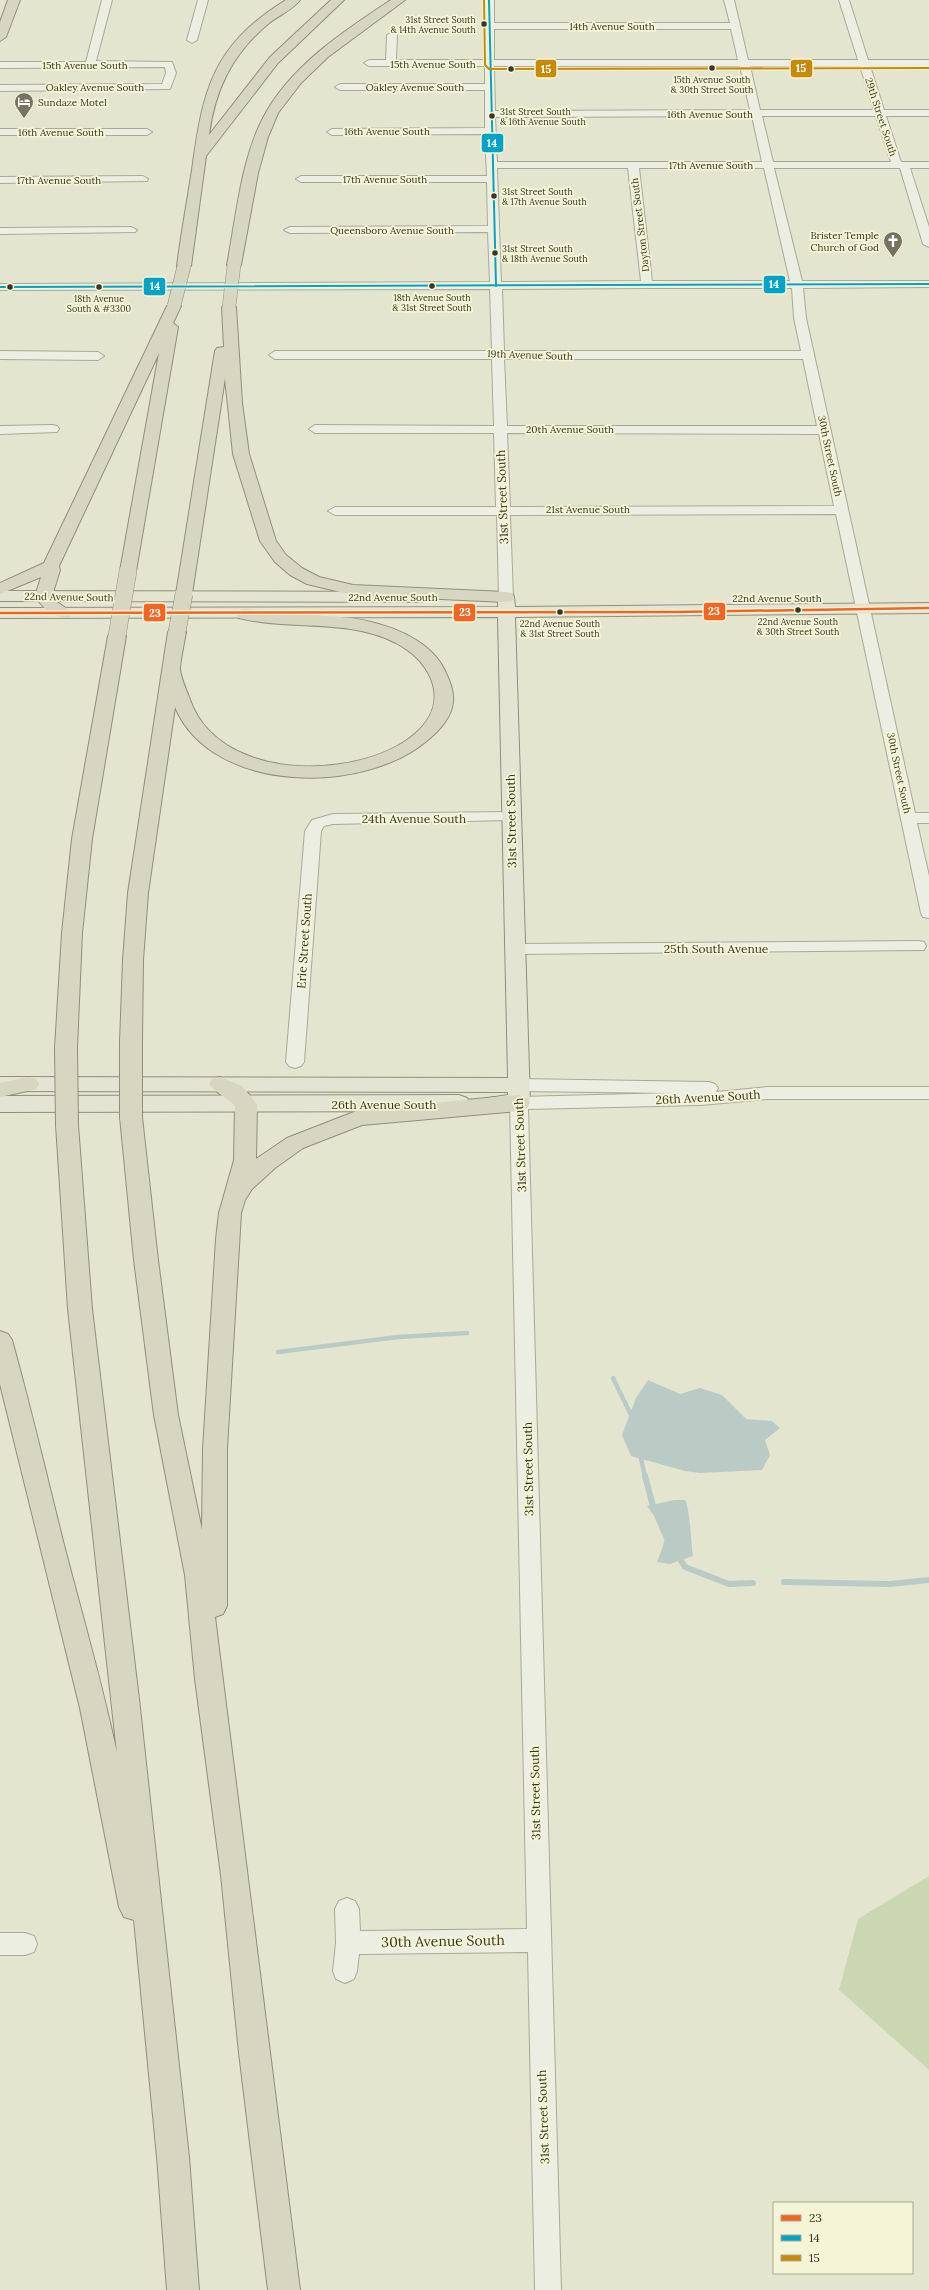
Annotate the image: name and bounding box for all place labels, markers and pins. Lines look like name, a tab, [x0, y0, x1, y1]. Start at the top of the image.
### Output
place label: 31st Street South & 14th Avenue South	[390, 14, 477, 35]
marker: 31st Street South & 14th Avenue South	[479, 19, 489, 29]
marker: 15th Avenue South & 30th Street South	[707, 63, 717, 73]
unlabelled marker	[506, 64, 516, 74]
place label: 15th Avenue South & 30th Street South	[671, 74, 754, 95]
hotel icon: Sundaze Motel	[13, 91, 35, 119]
place label: Sundaze Motel	[38, 96, 107, 109]
place label: 31st Street South & 16th Avenue South	[500, 106, 586, 127]
marker: 31st Street South & 16th Avenue South	[487, 111, 497, 121]
place label: 31st Street South & 17th Avenue South	[502, 186, 587, 207]
marker: 31st Street South & 17th Avenue South	[489, 191, 499, 201]
place label: Brister Temple Church of God	[810, 229, 880, 254]
church icon: Brister Temple Church of God	[882, 230, 904, 258]
place label: 31st Street South & 18th Avenue South	[502, 243, 588, 264]
marker: 31st Street South & 18th Avenue South	[490, 248, 500, 258]
marker: 18th Avenue South & 31st Street South	[427, 281, 437, 291]
unlabelled marker	[5, 282, 15, 292]
marker: 18th Avenue South & #3300	[94, 282, 104, 292]
place label: 18th Avenue South & 31st Street South	[392, 292, 472, 313]
place label: 18th Avenue South & #3300	[67, 293, 132, 314]
marker: 22nd Avenue South & 30th Street South	[793, 605, 803, 615]
marker: 22nd Avenue South & 31st Street South	[555, 607, 565, 617]
place label: 22nd Avenue South & 30th Street South	[757, 616, 840, 637]
place label: 22nd Avenue South & 31st Street South	[520, 618, 601, 639]

